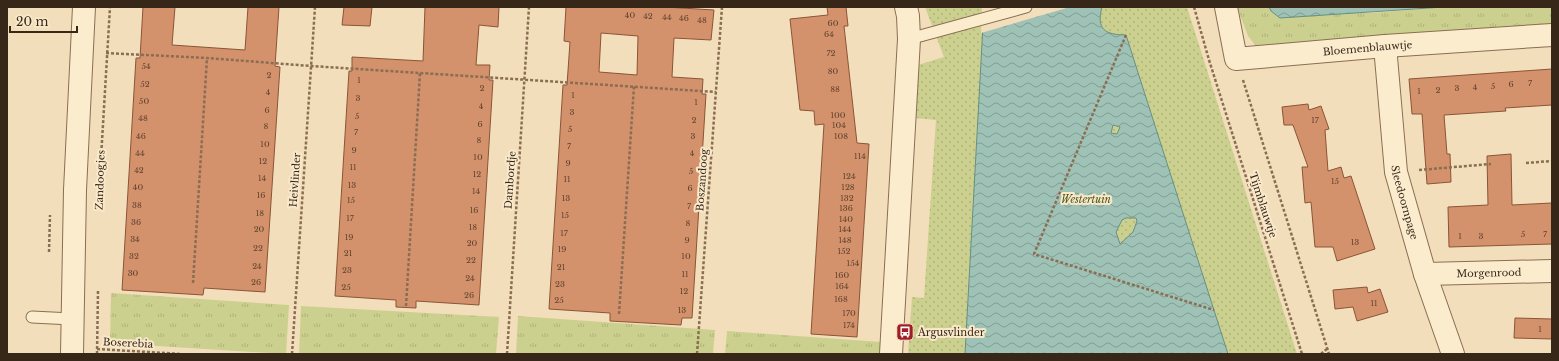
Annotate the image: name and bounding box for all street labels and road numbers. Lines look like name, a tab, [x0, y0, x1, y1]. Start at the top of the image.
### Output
street label: Bloemenblauwtje	[1322, 38, 1413, 58]
street label: Boszandoog	[693, 147, 711, 212]
street label: Zandoogjes	[92, 149, 108, 210]
street label: Dambordje	[501, 150, 519, 210]
street label: Heivlinder	[287, 152, 303, 208]
street label: Sleedoornpage	[1389, 165, 1421, 241]
street label: Tijmblauwtje	[1246, 171, 1280, 240]
street label: Morgenrood	[1456, 265, 1522, 280]
street label: Boserebia	[103, 335, 154, 351]

